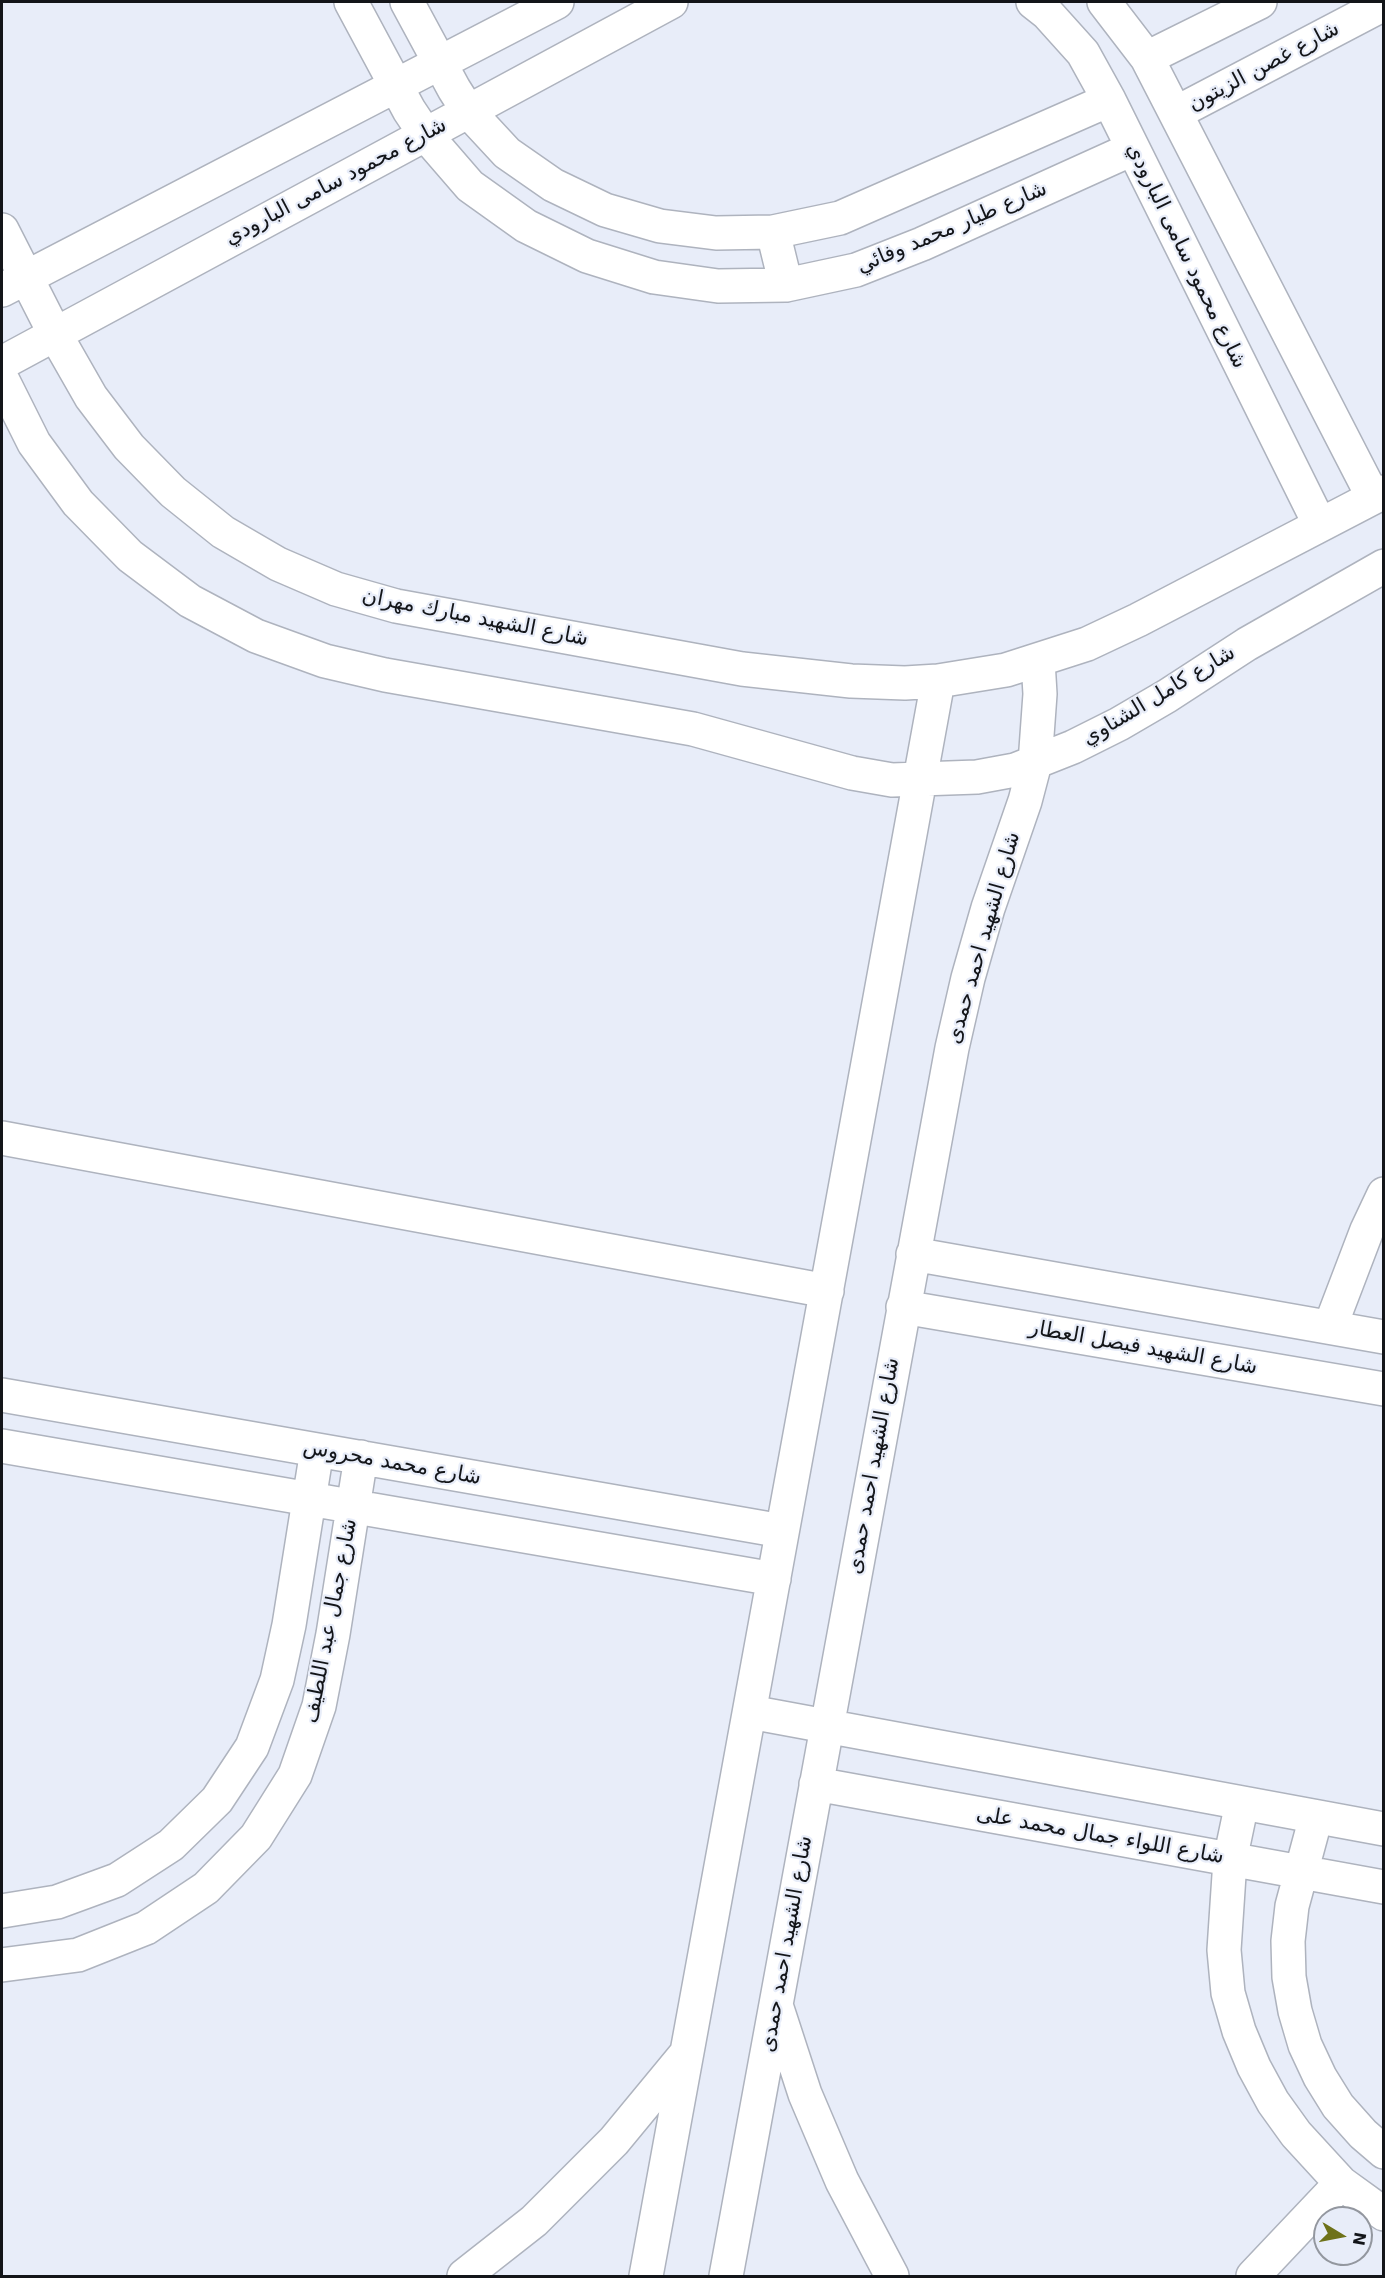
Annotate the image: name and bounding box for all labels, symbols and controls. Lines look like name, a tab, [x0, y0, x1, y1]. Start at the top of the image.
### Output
street label: شارع غصن الزيتون	[1184, 17, 1344, 117]
street label: شارع محمود سامى البارودي	[221, 113, 451, 251]
street label: شارع محمود سامى البارودي	[1120, 139, 1252, 373]
street label: شارع طيار محمد وفائي	[853, 177, 1051, 279]
street label: شارع الشهيد مبارك مهران	[360, 584, 590, 652]
street label: شارع كامل الشناوي	[1078, 640, 1240, 752]
street label: شارع الشهيد احمد حمدى	[942, 829, 1026, 1047]
street label: شارع الشهيد فيصل العطار	[1027, 1316, 1259, 1380]
street label: شارع الشهيد احمد حمدى	[843, 1356, 905, 1576]
street label: شارع محمد محروس	[301, 1435, 483, 1491]
street label: شارع جمال عبد اللطيف	[299, 1517, 363, 1725]
street label: شارع اللواء جمال محمد على	[974, 1802, 1226, 1870]
street label: شارع الشهيد احمد حمدى	[756, 1834, 818, 2054]
north arrow	[1313, 2206, 1373, 2266]
text: N	[1349, 2231, 1370, 2247]

